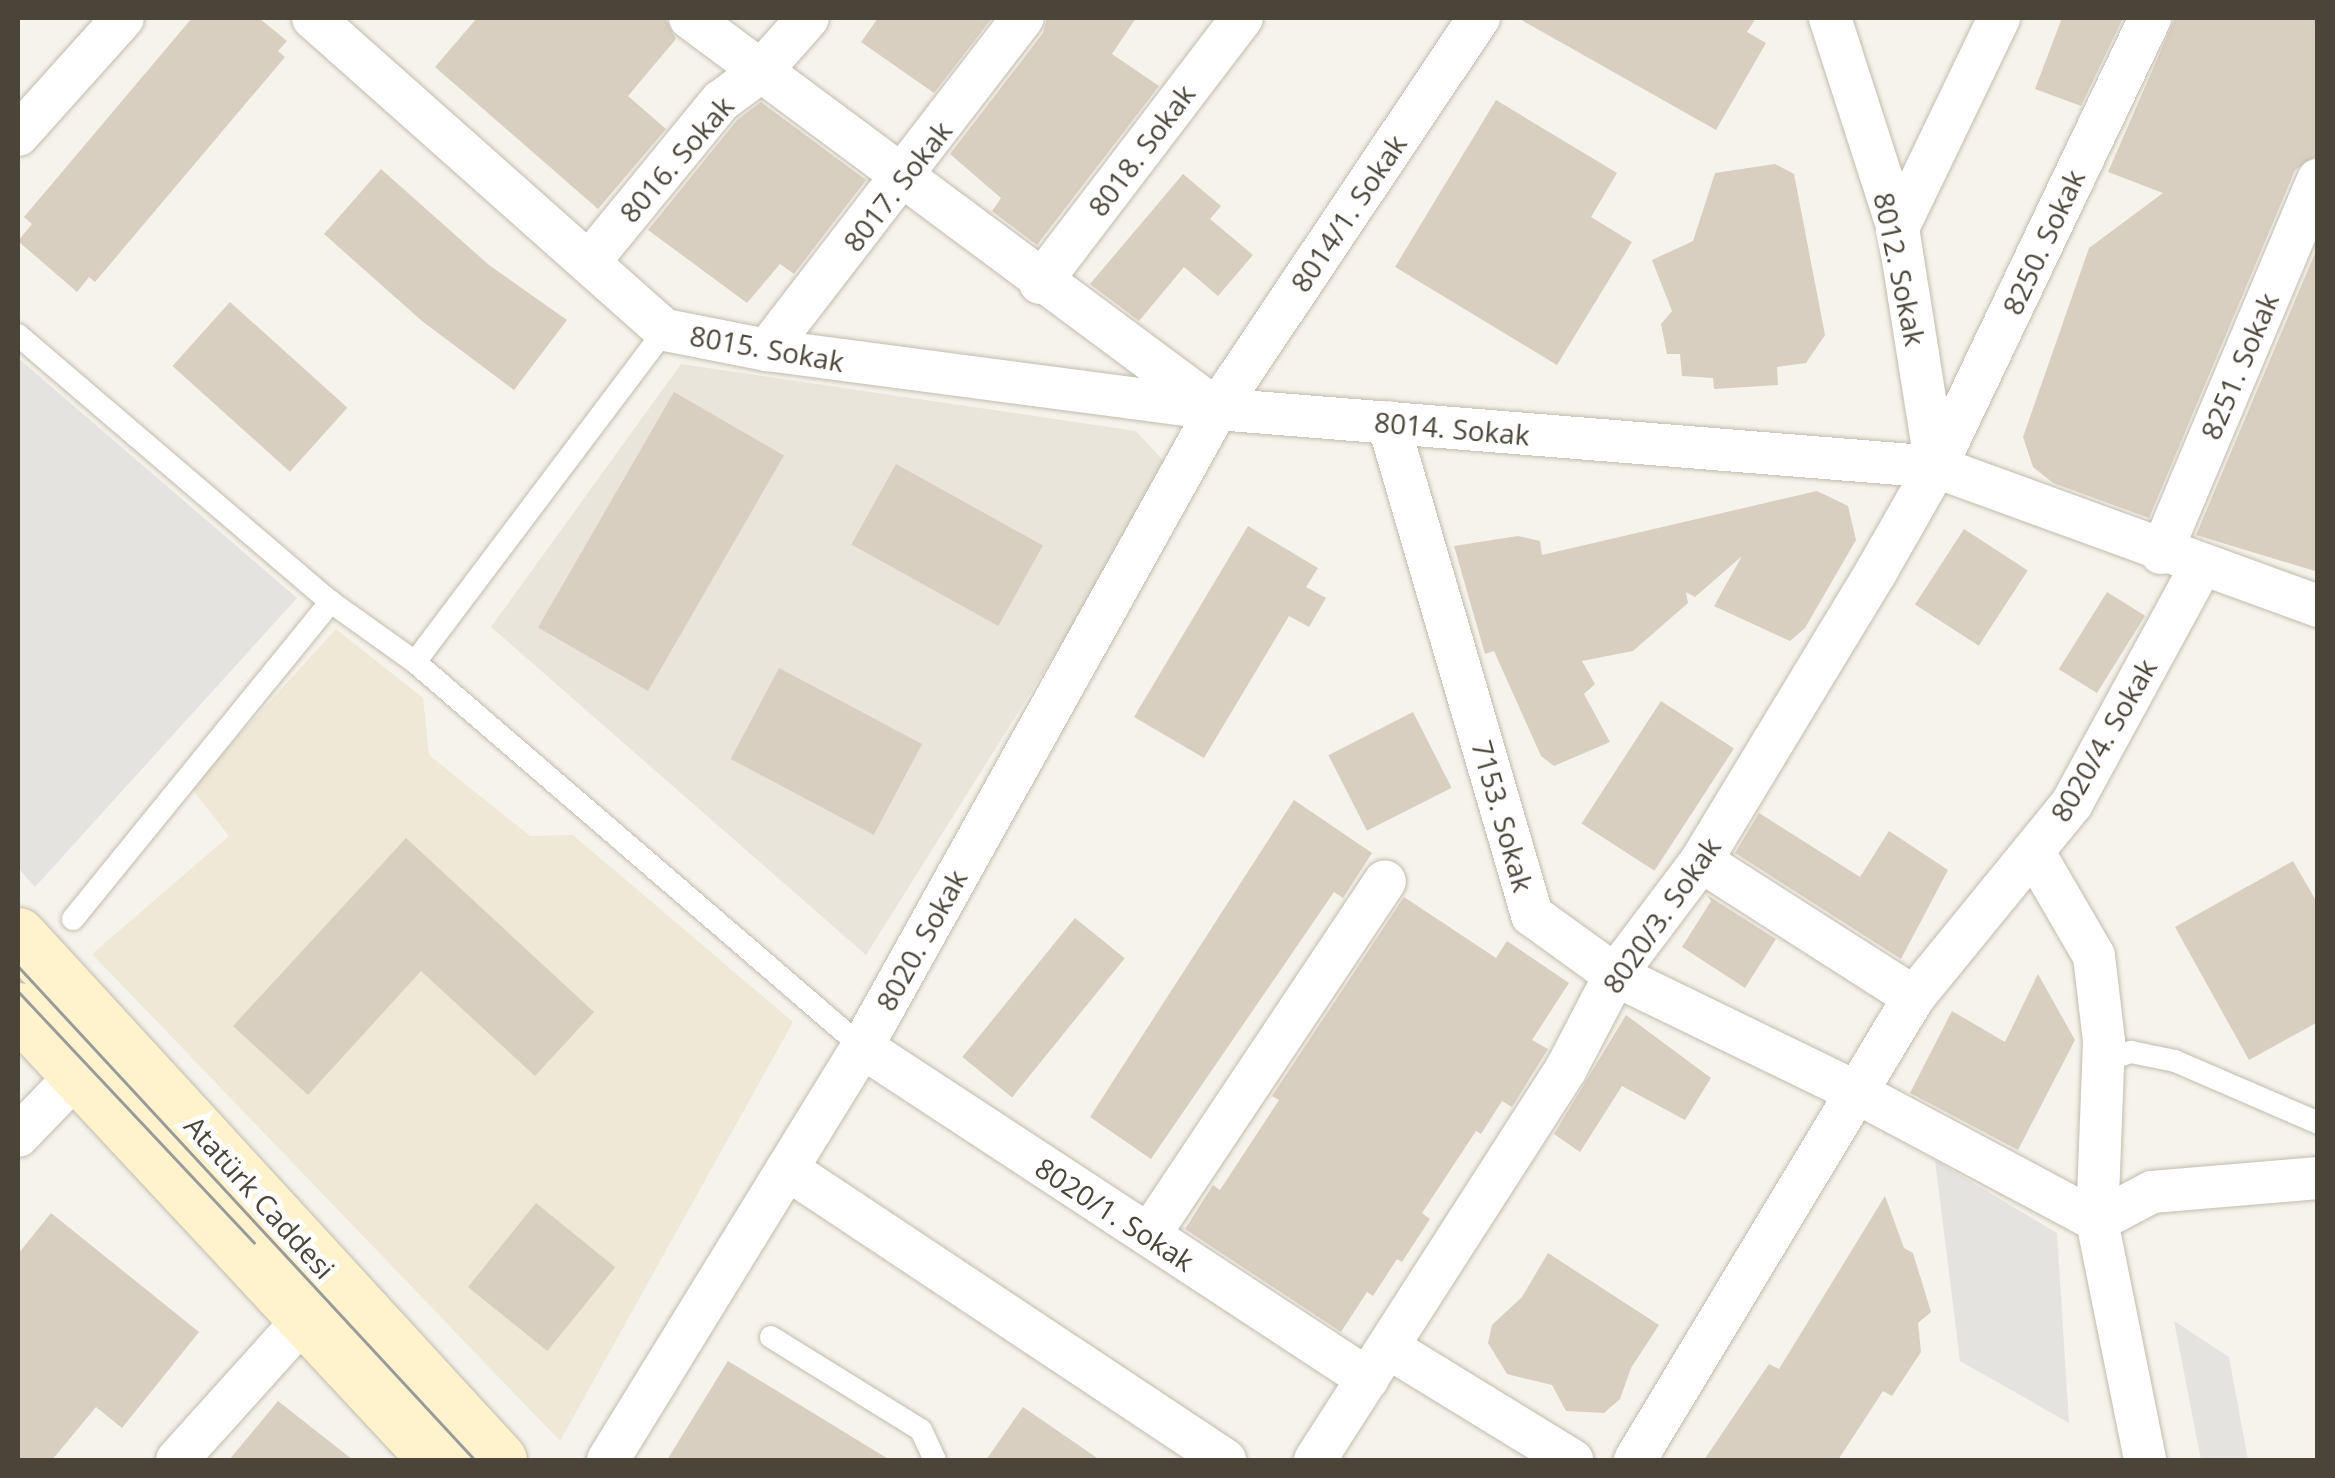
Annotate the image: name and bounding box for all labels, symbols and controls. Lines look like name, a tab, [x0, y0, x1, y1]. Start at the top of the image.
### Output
street label: 8018. Sokak	[1081, 78, 1201, 222]
street label: 8016. Sokak	[612, 89, 740, 229]
street label: 8017. Sokak	[836, 114, 958, 258]
street label: 8014/1. Sokak	[1283, 128, 1413, 298]
street label: 8250. Sokak	[1995, 164, 2091, 320]
street label: 8012. Sokak	[1867, 189, 1933, 349]
street label: 8251. Sokak	[2193, 288, 2285, 444]
street label: 8015. Sokak	[687, 318, 847, 378]
street label: 8014. Sokak	[1373, 404, 1531, 452]
street label: 8020/4. Sokak	[2043, 653, 2163, 827]
street label: 7153. Sokak	[1465, 736, 1541, 896]
street label: 8020/3. Sokak	[1595, 831, 1727, 999]
street label: 8020. Sokak	[869, 864, 973, 1016]
street label: Atatürk Caddesi	[178, 1109, 342, 1285]
street label: 8020/1. Sokak	[1029, 1150, 1201, 1278]

